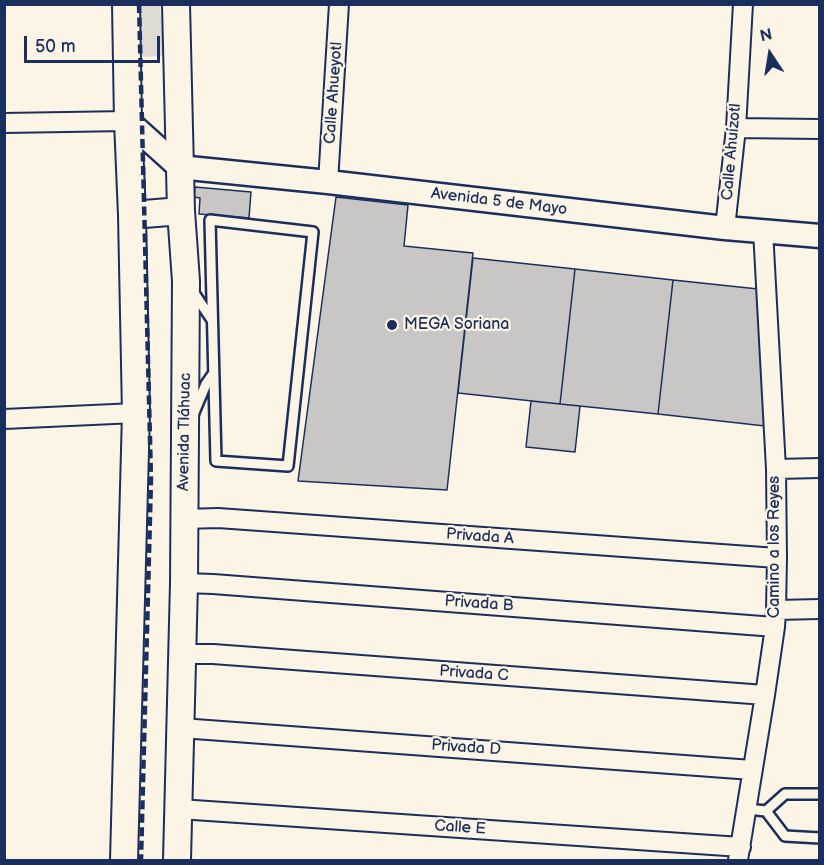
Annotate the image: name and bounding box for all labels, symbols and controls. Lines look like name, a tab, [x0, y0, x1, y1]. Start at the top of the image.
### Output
scale bar	[27, 24, 164, 62]
north arrow	[740, 24, 800, 84]
text: N	[758, 25, 774, 46]
text: 50 m	[35, 36, 76, 57]
street label: Calle Ahueyotl	[321, 41, 347, 145]
street label: Calle Ahuízotl	[718, 103, 746, 201]
street label: Avenida 5 de Mayo	[430, 184, 568, 220]
place label: MEGA Soriana	[404, 315, 509, 335]
marker: MEGA Soriana	[385, 318, 399, 332]
street label: Avenida Tláhuac	[174, 373, 196, 491]
street label: Camino a los Reyes	[765, 476, 785, 618]
street label: Privada A	[445, 525, 515, 549]
street label: Privada B	[444, 592, 514, 616]
street label: Privada C	[439, 662, 509, 686]
street label: Privada D	[431, 736, 501, 760]
street label: Calle E	[433, 817, 487, 839]

